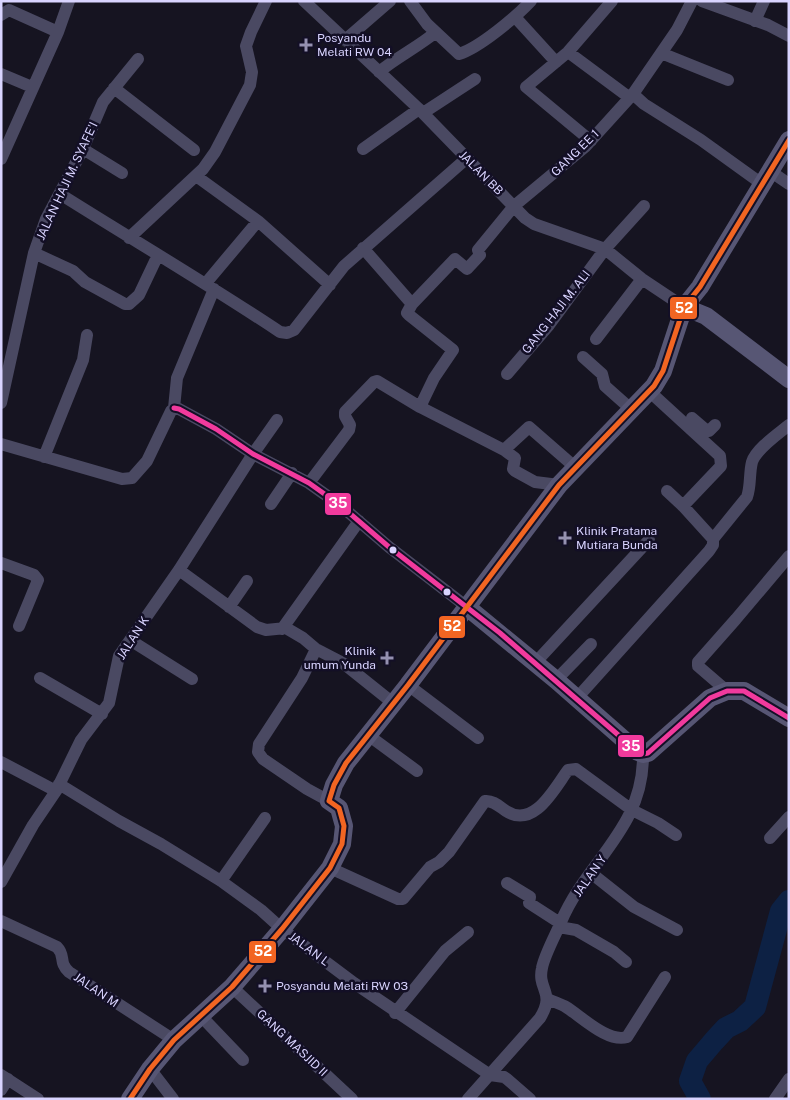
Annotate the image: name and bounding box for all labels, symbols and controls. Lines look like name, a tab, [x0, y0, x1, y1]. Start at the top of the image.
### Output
place label: Posyandu Melati RW 04	[317, 31, 392, 59]
marker: Posyandu Melati RW 04	[299, 38, 313, 52]
street label: JALAN HAJI M. SYAFE'I	[33, 120, 101, 242]
street label: GANG EE 1	[548, 127, 602, 179]
street label: JALAN BB	[456, 148, 506, 198]
street label: GANG HAJI M. ALI	[519, 268, 593, 356]
line badge: 52	[669, 296, 698, 320]
text: 52	[675, 300, 693, 316]
line badge: 35	[324, 492, 352, 516]
text: 35	[329, 495, 347, 511]
place label: Klinik Pratama Mutiara Bunda	[576, 524, 658, 552]
marker: Klinik Pratama Mutiara Bunda	[558, 531, 572, 545]
unlabelled marker	[388, 545, 398, 555]
unlabelled marker	[442, 587, 452, 597]
street label: JALAN K	[114, 614, 152, 662]
line badge: 52	[438, 615, 466, 639]
text: 52	[443, 618, 461, 634]
place label: Klinik umum Yunda	[304, 644, 376, 672]
marker: Klinik umum Yunda	[380, 651, 394, 665]
line badge: 35	[617, 734, 645, 758]
text: 35	[622, 738, 640, 754]
street label: JALAN Y	[571, 852, 610, 900]
street label: JALAN L	[286, 929, 332, 969]
line badge: 52	[248, 940, 277, 964]
text: 52	[254, 943, 272, 959]
street label: JALAN M	[71, 970, 121, 1010]
marker: Posyandu Melati RW 03	[258, 979, 272, 993]
place label: Posyandu Melati RW 03	[276, 979, 408, 993]
street label: GANG MASJID II	[254, 1007, 330, 1079]

